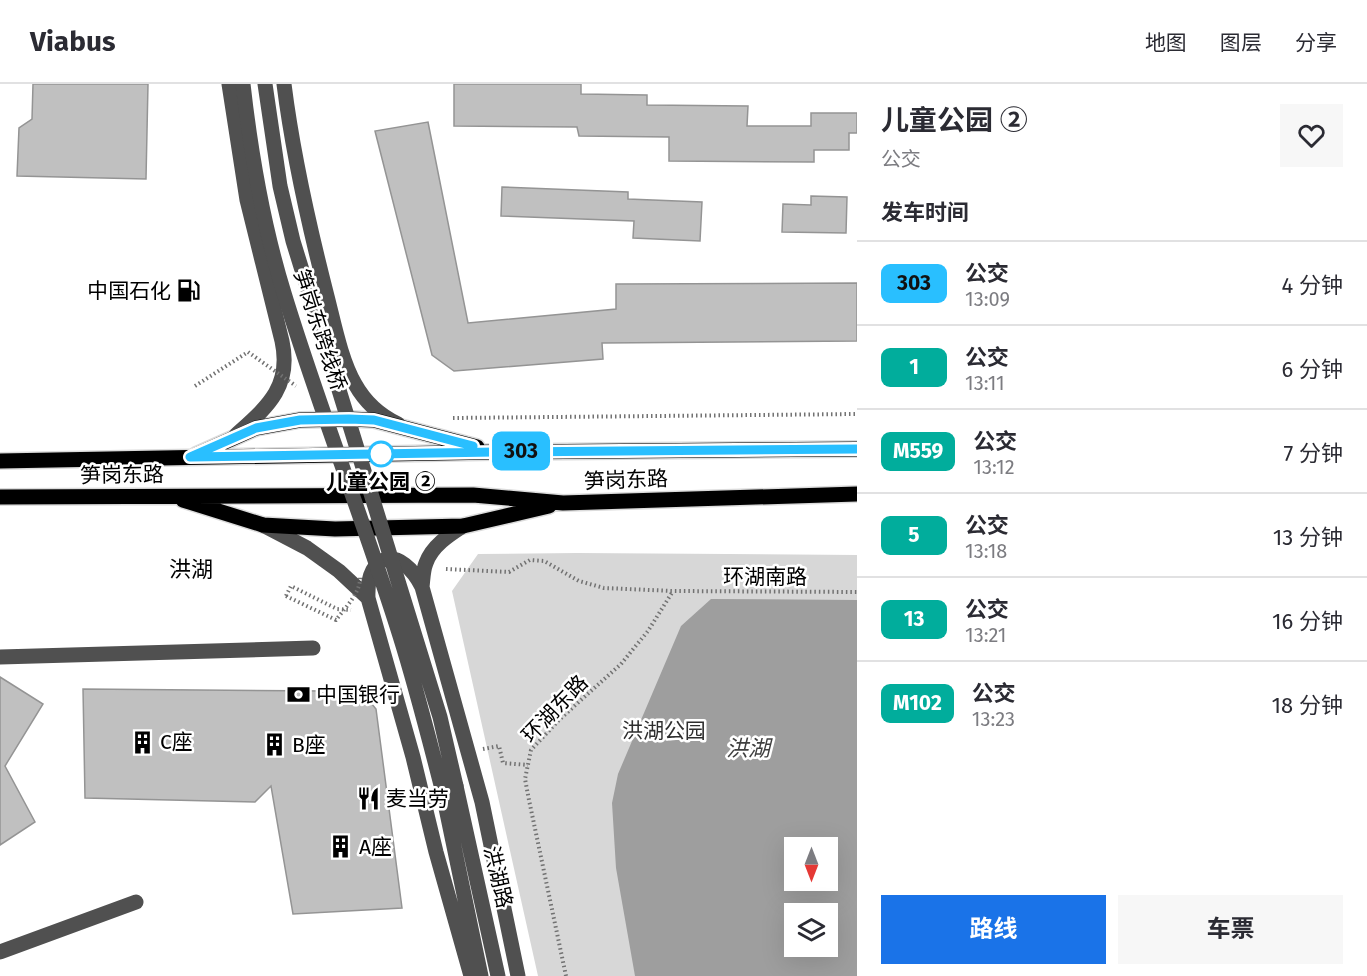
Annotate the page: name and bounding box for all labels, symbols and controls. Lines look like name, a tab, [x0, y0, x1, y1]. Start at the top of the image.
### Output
text: Viabus	[30, 25, 115, 58]
text: 地图	[1145, 30, 1187, 56]
text: 图层	[1220, 30, 1262, 56]
text: 分享	[1295, 30, 1337, 56]
text: 儿童公园 ②	[881, 104, 1028, 137]
button: heart	[1280, 104, 1343, 167]
text: 公交	[881, 147, 921, 171]
text: 发车时间	[881, 199, 969, 226]
text: 公交	[965, 260, 1009, 287]
street label: 笋岗东跨线桥	[288, 266, 352, 394]
text: 303	[897, 270, 931, 296]
text: 4 分钟	[1281, 272, 1343, 299]
place label: 中国石化	[87, 278, 171, 304]
fuel station icon: 中国石化	[176, 278, 202, 304]
text: 13:09	[965, 287, 1010, 311]
text: 公交	[965, 344, 1009, 371]
text: 1	[909, 354, 919, 380]
text: 6 分钟	[1281, 356, 1343, 383]
text: 13:11	[965, 371, 1005, 395]
text: 公交	[973, 428, 1017, 455]
line badge: 303	[486, 432, 556, 470]
text: 303	[504, 438, 538, 464]
text: M559	[893, 438, 943, 464]
text: 7 分钟	[1283, 440, 1343, 467]
marker: 儿童公园 ②	[368, 441, 394, 467]
text: 13:12	[973, 455, 1015, 479]
street label: 笋岗东路	[80, 461, 164, 489]
street label: 笋岗东路	[584, 466, 668, 494]
place label: 儿童公园 ②	[326, 469, 436, 495]
text: 公交	[965, 512, 1009, 539]
text: 5	[908, 522, 920, 548]
text: 13 分钟	[1273, 524, 1343, 551]
text: 13:18	[965, 539, 1007, 563]
district label: 洪湖	[169, 556, 213, 583]
street label: 环湖南路	[723, 564, 807, 590]
text: 公交	[965, 596, 1009, 623]
text: 13	[904, 606, 924, 632]
text: 16 分钟	[1272, 608, 1343, 635]
text: 13:21	[965, 623, 1007, 647]
street label: 环湖东路	[516, 670, 594, 748]
text: 公交	[972, 680, 1016, 707]
bank icon: 中国银行	[285, 682, 311, 708]
place label: 中国银行	[316, 682, 400, 708]
text: M102	[893, 690, 942, 716]
text: 18 分钟	[1272, 692, 1343, 719]
text: 13:23	[972, 707, 1015, 731]
park label: 洪湖公园	[622, 718, 706, 744]
building icon: C座	[129, 729, 155, 755]
place label: C座	[160, 729, 193, 755]
building icon: B座	[261, 732, 287, 758]
place label: B座	[292, 732, 326, 758]
water label: 洪湖	[726, 735, 773, 762]
restaurant icon: 麦当劳	[355, 786, 381, 812]
place label: 麦当劳	[386, 786, 449, 812]
building icon: A座	[328, 834, 354, 860]
place label: A座	[359, 834, 392, 860]
north arrow	[784, 837, 838, 891]
map controls	[784, 837, 838, 957]
street label: 洪湖路	[478, 843, 518, 911]
button: 路线	[881, 895, 1106, 964]
button: 车票	[1118, 895, 1343, 964]
button: layers	[784, 903, 838, 957]

